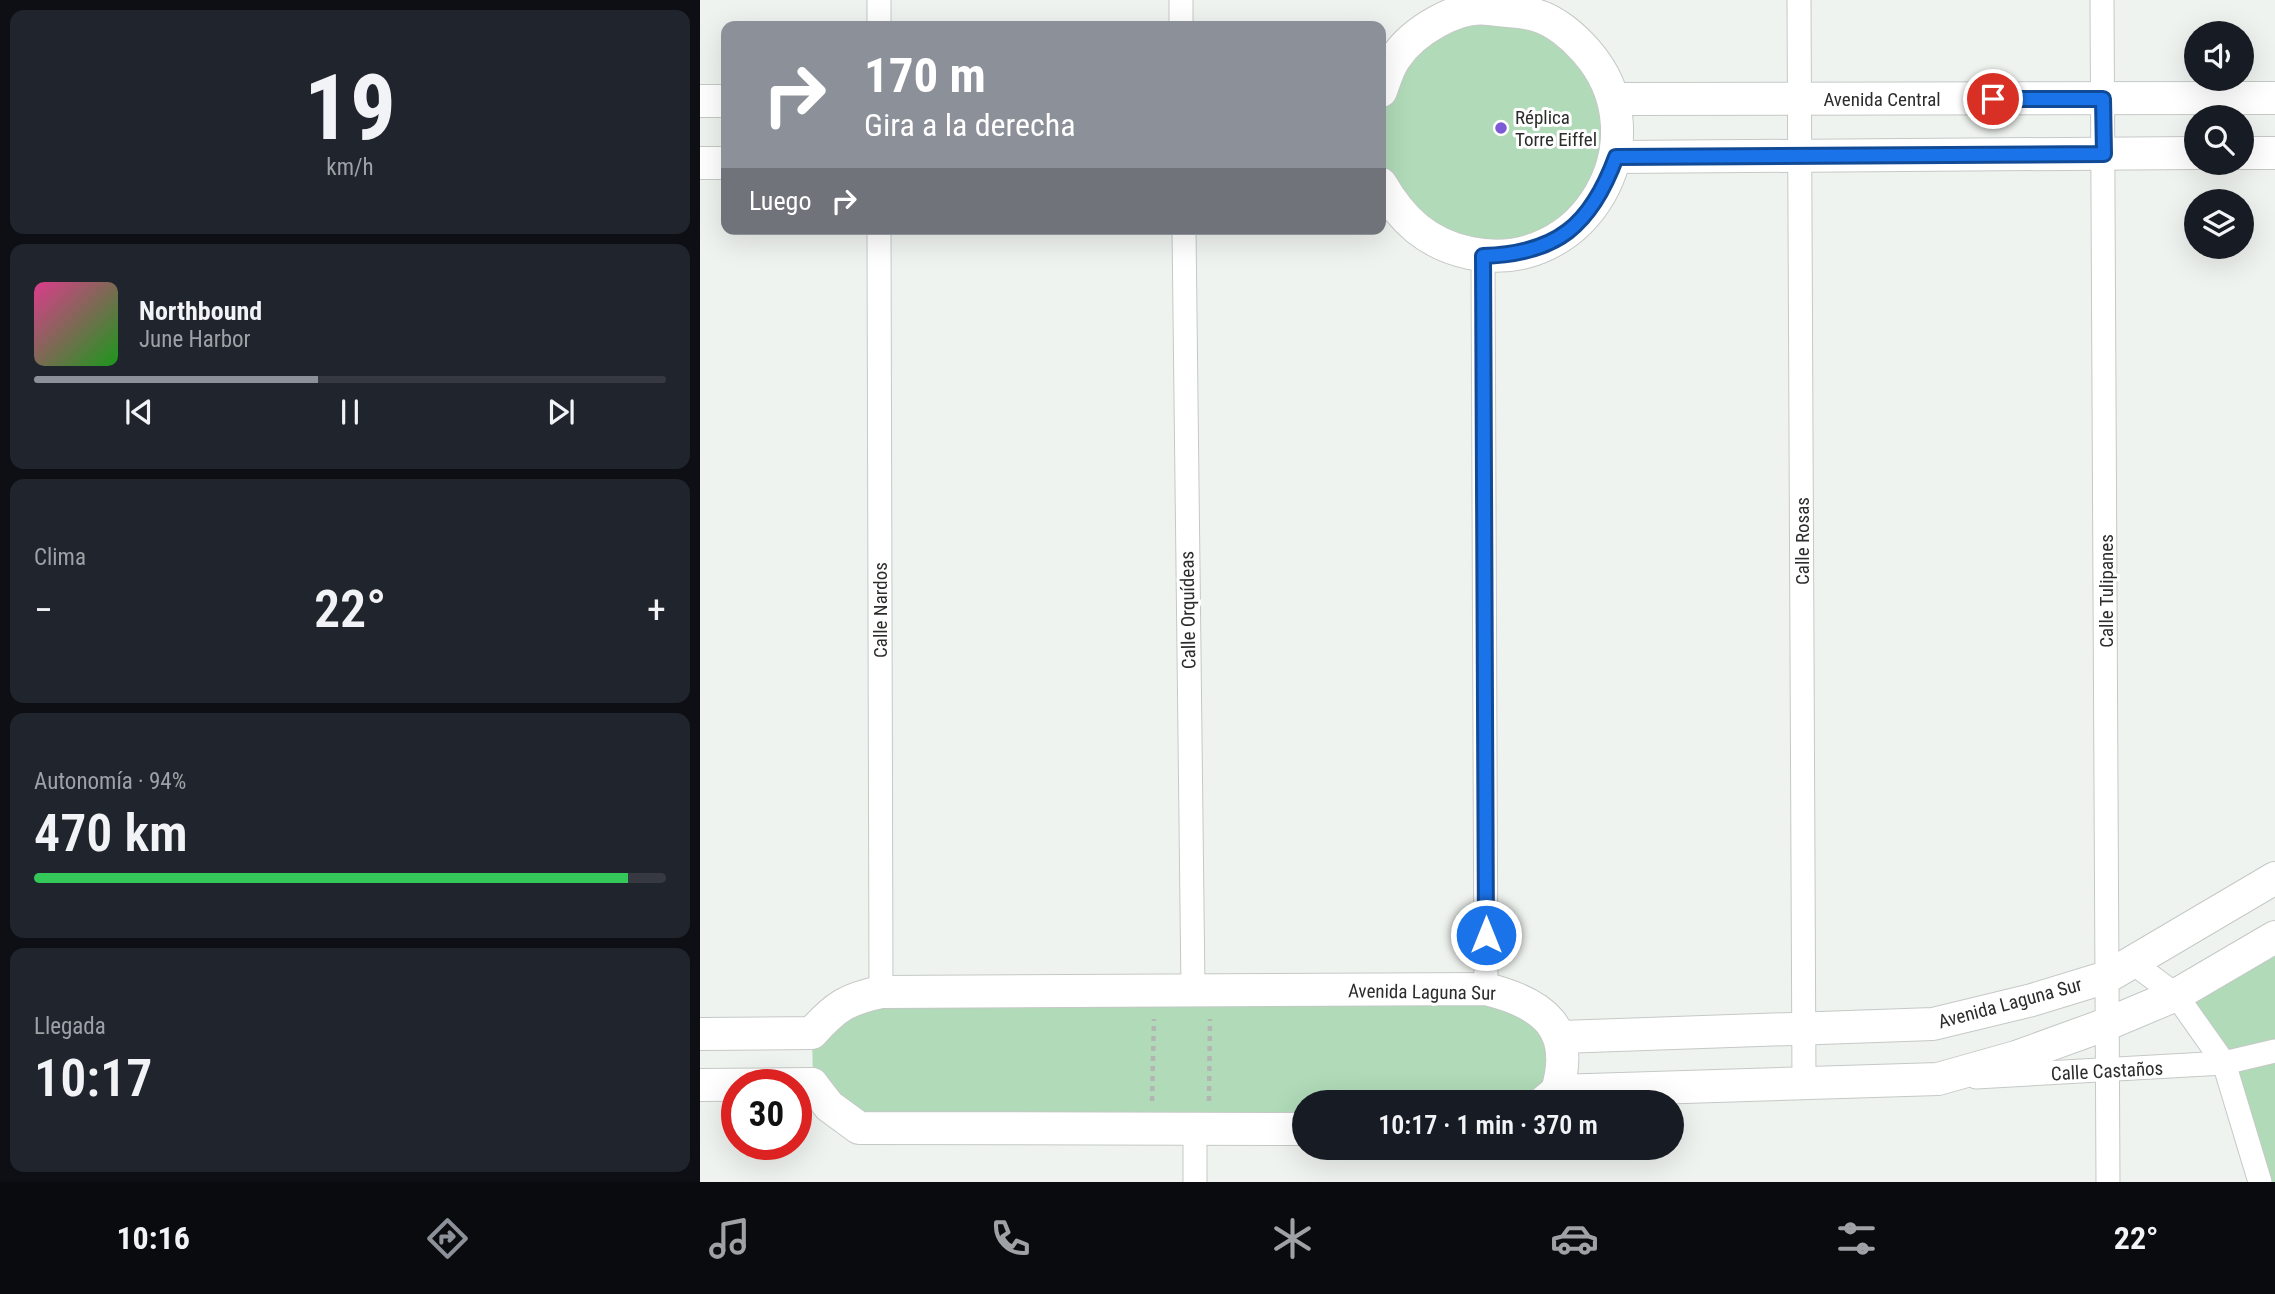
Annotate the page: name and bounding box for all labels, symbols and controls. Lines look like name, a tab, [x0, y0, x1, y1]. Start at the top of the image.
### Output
map controls	[2184, 21, 2254, 259]
button: sound	[2184, 21, 2254, 91]
text: 170 m	[864, 47, 986, 104]
icon: right	[749, 49, 840, 140]
text: 19	[304, 55, 396, 161]
pin	[1963, 69, 2023, 129]
icon: arrive	[1974, 80, 2012, 118]
street label: Avenida Central	[1823, 88, 1941, 111]
button: search	[2184, 105, 2254, 175]
text: Gira a la derecha	[864, 106, 1076, 144]
place label: Réplica Torre Eiffel	[1515, 106, 1597, 151]
marker: Réplica Torre Eiffel	[1493, 120, 1509, 136]
text: km/h	[326, 154, 374, 181]
icon: right	[825, 182, 863, 220]
text: Luego	[749, 186, 811, 216]
button: layers	[2184, 189, 2254, 259]
text: Northbound	[139, 296, 262, 326]
text: June Harbor	[139, 326, 251, 353]
icon: previous	[120, 393, 158, 431]
icon: pause	[331, 393, 369, 431]
icon: next	[542, 393, 580, 431]
street label: Calle Rosas	[1791, 497, 1814, 585]
street label: Calle Tulipanes	[2095, 534, 2118, 648]
text: Clima	[34, 544, 86, 571]
street label: Calle Orquídeas	[1175, 551, 1201, 669]
street label: Calle Nardos	[869, 562, 892, 658]
text: 22°	[314, 579, 386, 640]
text: −	[34, 588, 53, 632]
text: +	[647, 588, 666, 632]
text: Autonomía · 94%	[34, 768, 186, 795]
text: 470 km	[34, 803, 188, 864]
position arrow	[1449, 898, 1523, 972]
street label: Avenida Laguna Sur	[1936, 973, 2085, 1033]
street label: Avenida Laguna Sur	[1348, 979, 1496, 1005]
text: Llegada	[34, 1013, 106, 1040]
text: 10:17	[34, 1048, 152, 1109]
street label: Calle Castaños	[2050, 1057, 2164, 1085]
speed limit sign: 30	[721, 1069, 812, 1160]
text: 10:17 · 1 min · 370 m	[1378, 1110, 1598, 1140]
icon: directions	[423, 1214, 472, 1263]
icon: music	[705, 1214, 754, 1263]
icon: phone	[986, 1214, 1035, 1263]
icon: climate	[1268, 1214, 1317, 1263]
icon: car	[1550, 1214, 1599, 1263]
icon: filters	[1832, 1214, 1881, 1263]
text: 10:16	[116, 1219, 190, 1257]
text: 22°	[2114, 1219, 2159, 1257]

